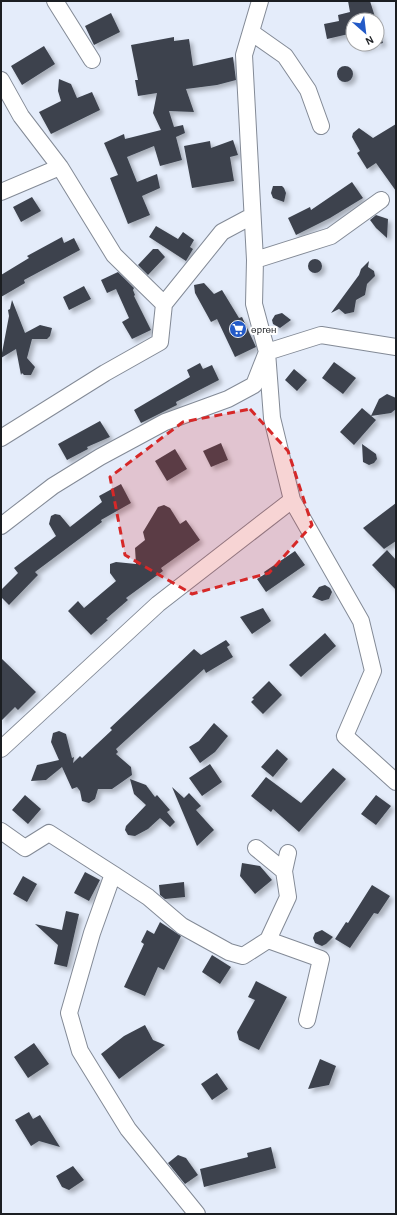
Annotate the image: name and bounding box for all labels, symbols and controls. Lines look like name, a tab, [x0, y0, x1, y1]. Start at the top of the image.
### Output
north arrow	[345, 12, 385, 52]
text: N	[363, 34, 375, 47]
supermarket icon: өргөн	[228, 319, 248, 339]
place label: өргөн	[251, 324, 277, 335]

